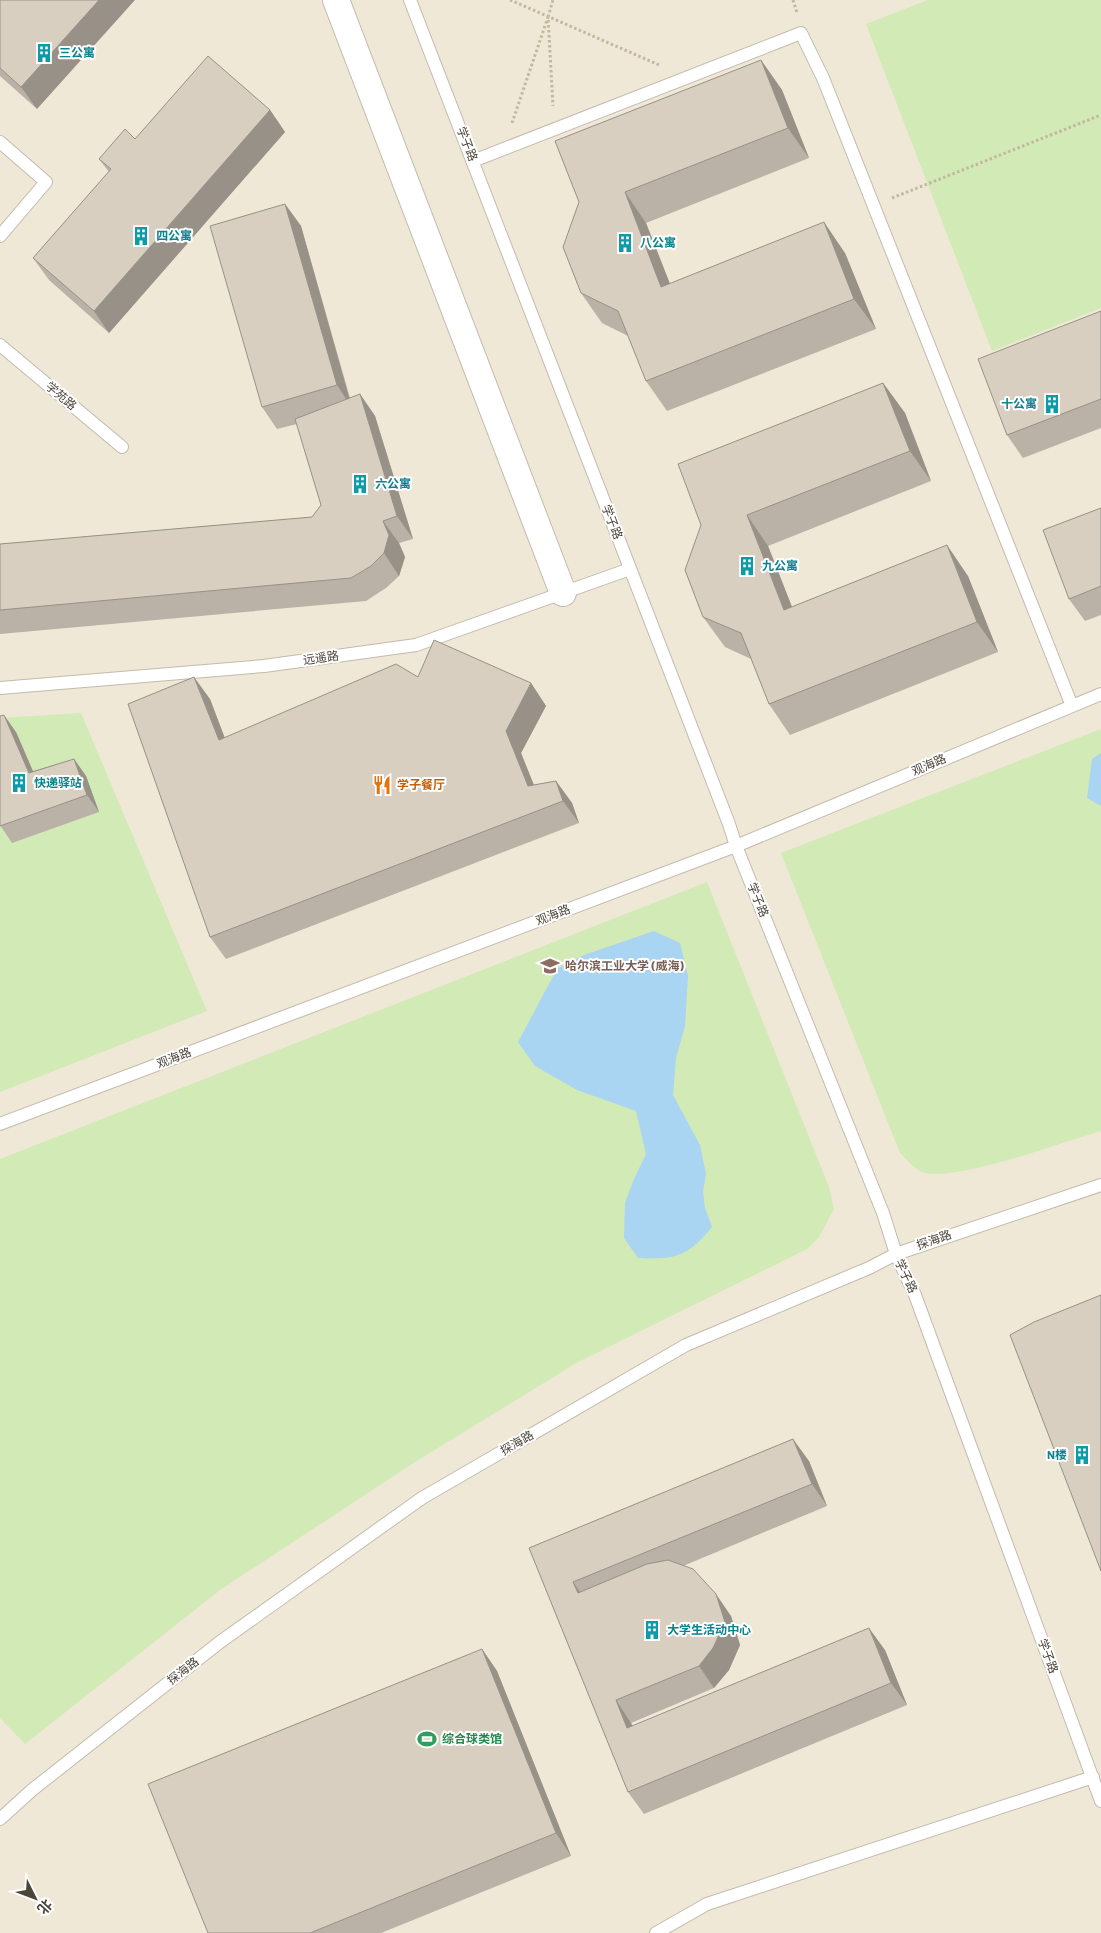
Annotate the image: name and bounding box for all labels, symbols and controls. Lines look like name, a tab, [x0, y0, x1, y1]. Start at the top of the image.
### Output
building icon: 三公寓	[33, 42, 55, 64]
place label: 三公寓	[59, 45, 95, 59]
street label: 学子路	[455, 124, 481, 163]
building icon: 四公寓	[130, 225, 152, 247]
place label: 四公寓	[156, 228, 192, 242]
building icon: 八公寓	[614, 232, 636, 254]
place label: 八公寓	[640, 235, 676, 249]
street label: 学苑路	[43, 378, 80, 412]
building icon: 十公寓	[1041, 393, 1063, 415]
place label: 十公寓	[1001, 396, 1037, 410]
building icon: 六公寓	[349, 473, 371, 495]
place label: 六公寓	[375, 476, 411, 490]
street label: 学子路	[600, 502, 626, 541]
building icon: 九公寓	[736, 555, 758, 577]
place label: 九公寓	[762, 558, 798, 572]
street label: 远遥路	[302, 648, 340, 666]
street label: 观海路	[909, 751, 948, 778]
building icon: 快递驿站	[8, 772, 30, 794]
restaurant icon: 学子餐厅	[371, 774, 393, 796]
place label: 快递驿站	[34, 775, 82, 789]
place label: 学子餐厅	[397, 777, 445, 791]
street label: 学子路	[746, 880, 772, 919]
street label: 观海路	[533, 901, 572, 927]
school or university icon: 哈尔滨工业大学 (威海)	[539, 955, 561, 977]
place label: 哈尔滨工业大学 (威海)	[565, 958, 685, 972]
street label: 观海路	[154, 1044, 193, 1070]
street label: 探海路	[914, 1227, 953, 1252]
street label: 学子路	[893, 1256, 921, 1295]
street label: 探海路	[497, 1427, 536, 1457]
building icon: N楼	[1071, 1444, 1093, 1466]
place label: N楼	[1047, 1447, 1067, 1461]
building icon: 大学生活动中心	[641, 1619, 663, 1641]
place label: 大学生活动中心	[667, 1622, 751, 1636]
street label: 学子路	[1036, 1636, 1062, 1675]
street label: 探海路	[164, 1654, 201, 1687]
sports icon: 综合球类馆	[416, 1728, 438, 1750]
place label: 综合球类馆	[442, 1731, 502, 1745]
north arrow	[10, 1873, 60, 1923]
text: 北	[34, 1896, 56, 1918]

